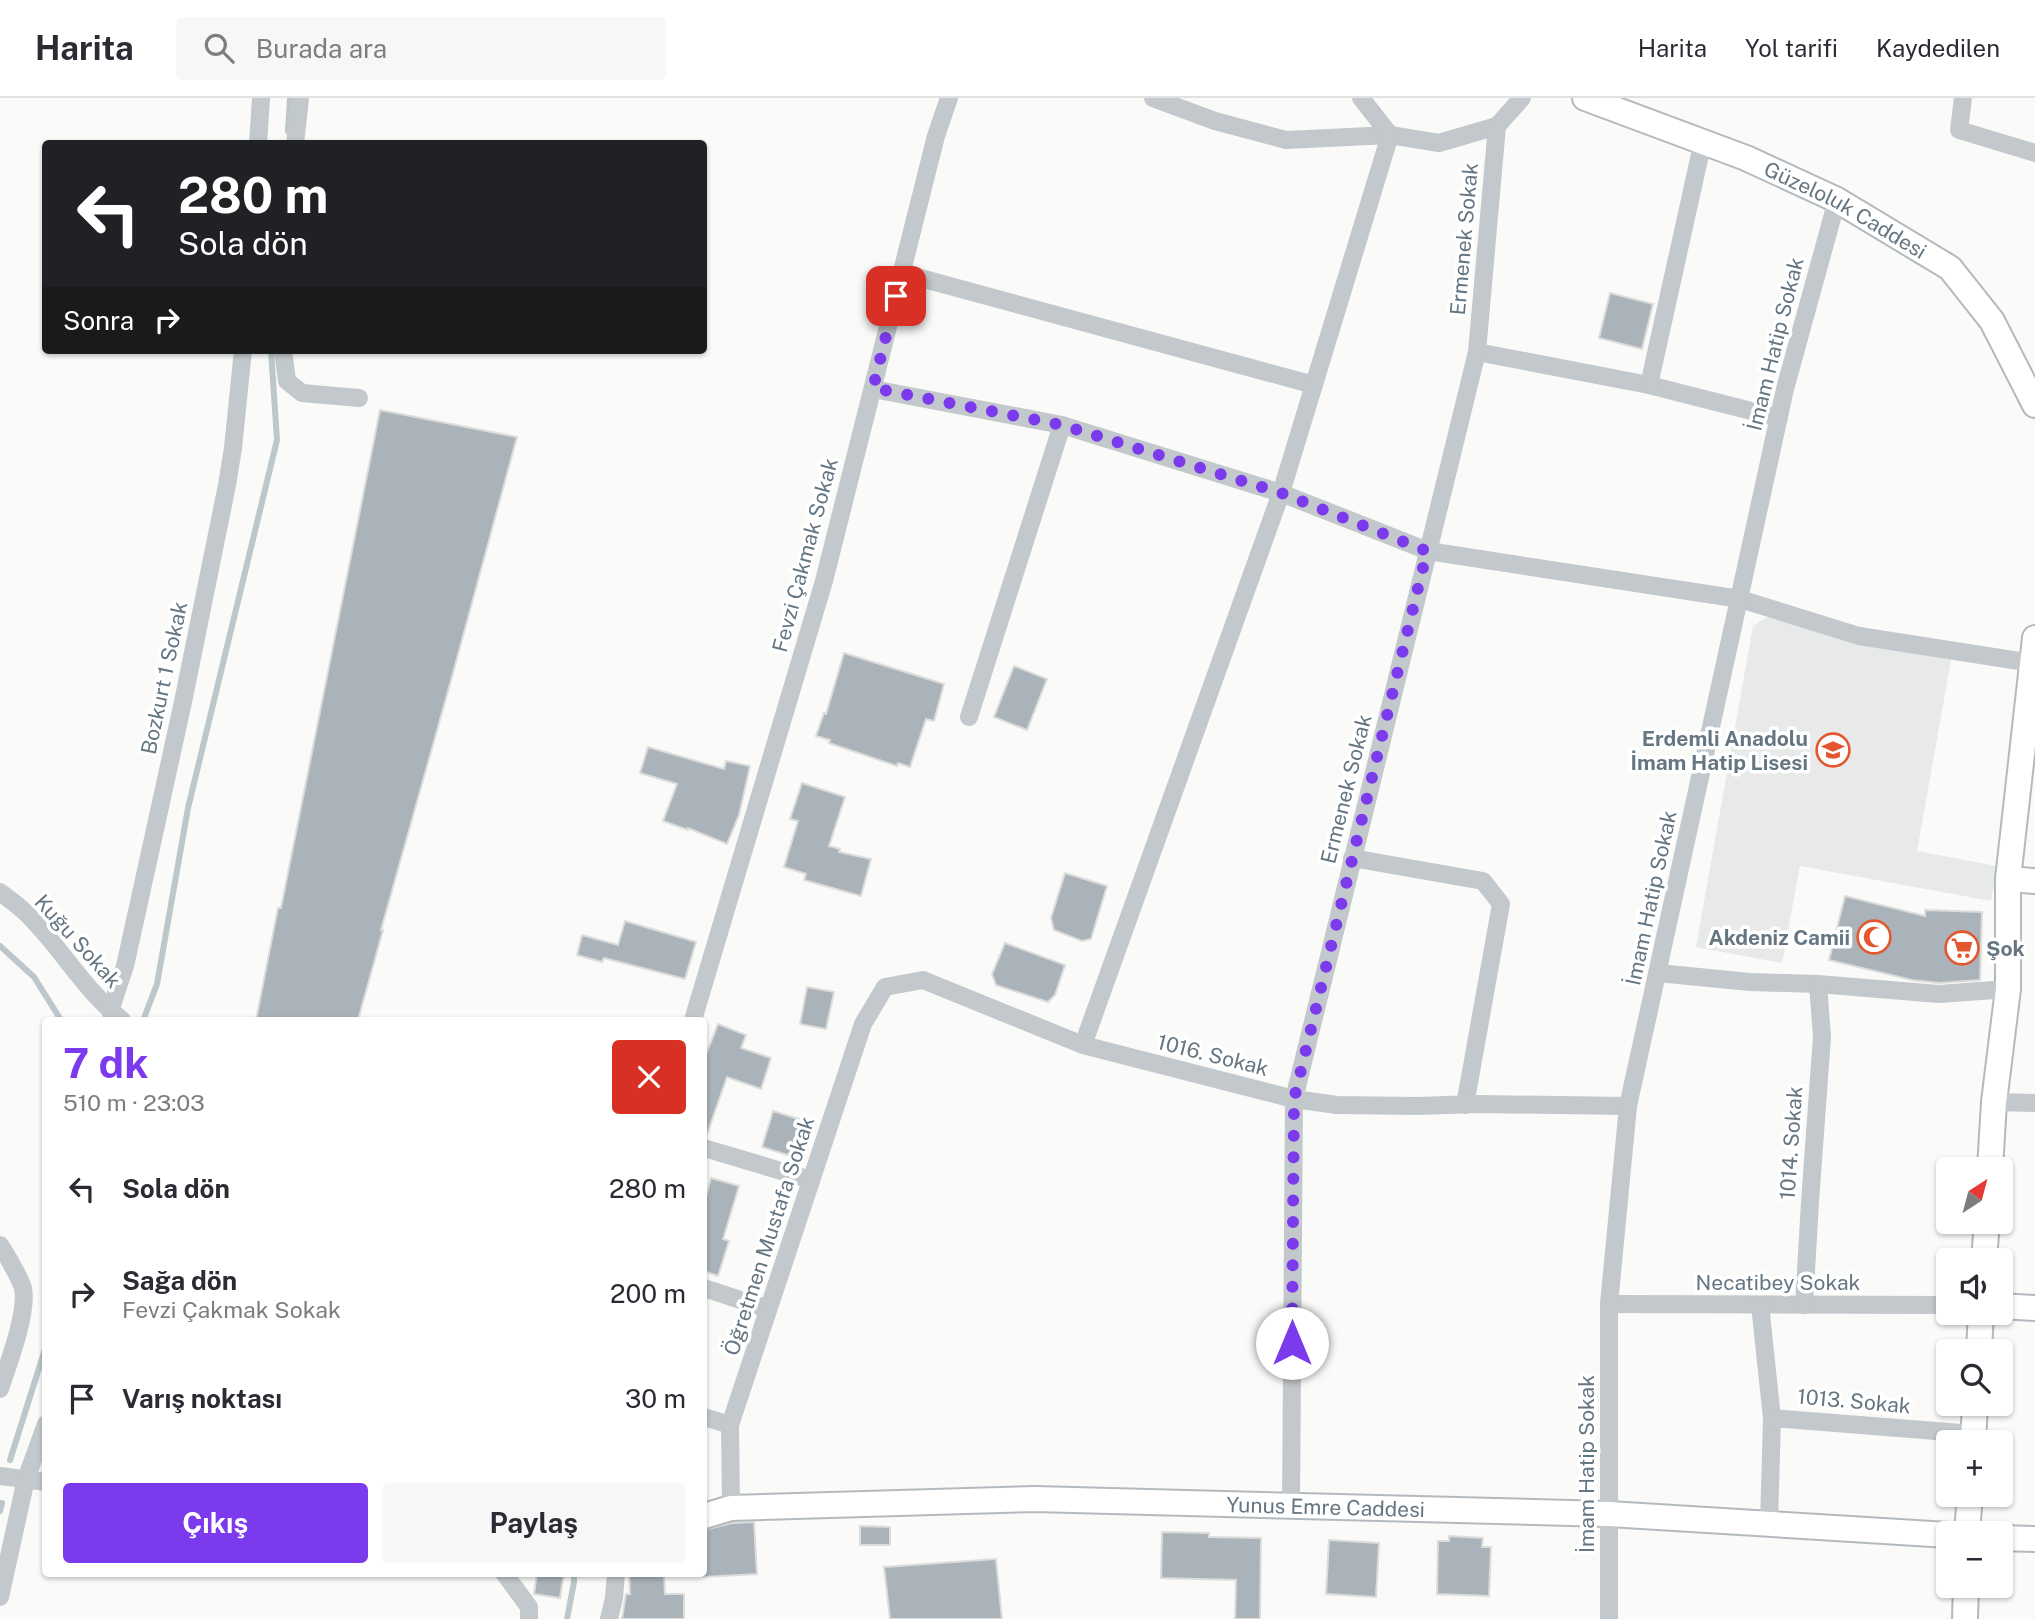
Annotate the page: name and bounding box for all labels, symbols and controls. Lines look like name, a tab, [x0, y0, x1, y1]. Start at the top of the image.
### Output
search box	[176, 17, 666, 80]
text: Harita	[35, 29, 134, 67]
icon: search	[200, 29, 238, 67]
text: Burada ara	[256, 33, 387, 64]
text: Harita	[1638, 34, 1707, 62]
text: Yol tarifi	[1745, 34, 1838, 62]
text: Kaydedilen	[1876, 34, 2000, 62]
street label: Güzeloluk Caddesi	[1760, 156, 1931, 264]
street label: Ermenek Sokak	[1445, 162, 1483, 316]
text: 280 m	[178, 166, 328, 224]
icon: left	[63, 168, 154, 259]
text: Sola dön	[178, 225, 308, 262]
street label: İmam Hatip Sokak	[1741, 254, 1809, 433]
pin	[866, 266, 926, 326]
icon: arrive	[877, 277, 915, 315]
icon: right	[148, 301, 186, 339]
text: Sonra	[63, 305, 134, 336]
street label: Fevzi Çakmak Sokak	[767, 455, 843, 655]
street label: Bozkurt 1 Sokak	[136, 599, 192, 757]
street label: Ermenek Sokak	[1315, 712, 1377, 866]
place label: Erdemli Anadolu İmam Hatip Lisesi	[1630, 726, 1808, 775]
school or university icon: Erdemli Anadolu İmam Hatip Lisesi	[1814, 731, 1852, 769]
street label: İmam Hatip Sokak	[1620, 808, 1682, 988]
street label: Kuğu Sokak	[30, 889, 126, 993]
mosque icon: Akdeniz Camii	[1855, 918, 1893, 956]
place label: Akdeniz Camii	[1708, 925, 1850, 950]
supermarket icon: Şok	[1943, 929, 1981, 967]
place label: Şok	[1986, 936, 2025, 961]
street label: 1016. Sokak	[1155, 1029, 1271, 1081]
text: 7 dk	[63, 1038, 149, 1087]
button: close	[612, 1040, 686, 1114]
street label: 1014. Sokak	[1775, 1085, 1807, 1201]
text: 510 m · 23:03	[63, 1089, 205, 1116]
street label: Öğretmen Mustafa Sokak	[719, 1113, 820, 1359]
north arrow	[1936, 1157, 2012, 1234]
map controls	[1936, 1157, 2013, 1598]
icon: left	[63, 1170, 101, 1208]
text: Sola dön	[122, 1173, 230, 1204]
text: 280 m	[609, 1173, 686, 1204]
button: sound	[1936, 1248, 2013, 1325]
text: Sağa dön	[122, 1265, 237, 1296]
street label: Necatibey Sokak	[1696, 1270, 1861, 1295]
icon: right	[63, 1275, 101, 1313]
text: 200 m	[610, 1278, 686, 1309]
text: Fevzi Çakmak Sokak	[122, 1296, 341, 1323]
position arrow	[1255, 1306, 1329, 1380]
button: search	[1936, 1339, 2013, 1416]
street label: İmam Hatip Sokak	[1574, 1375, 1599, 1553]
icon: arrive	[63, 1380, 101, 1418]
text: Varış noktası	[122, 1383, 282, 1414]
text: 30 m	[625, 1383, 686, 1414]
street label: 1013. Sokak	[1796, 1384, 1912, 1418]
button: +	[1936, 1430, 2013, 1507]
button: Çıkış	[63, 1483, 368, 1563]
button: Paylaş	[382, 1483, 686, 1563]
street label: Yunus Emre Caddesi	[1226, 1492, 1425, 1522]
button: −	[1936, 1521, 2013, 1598]

